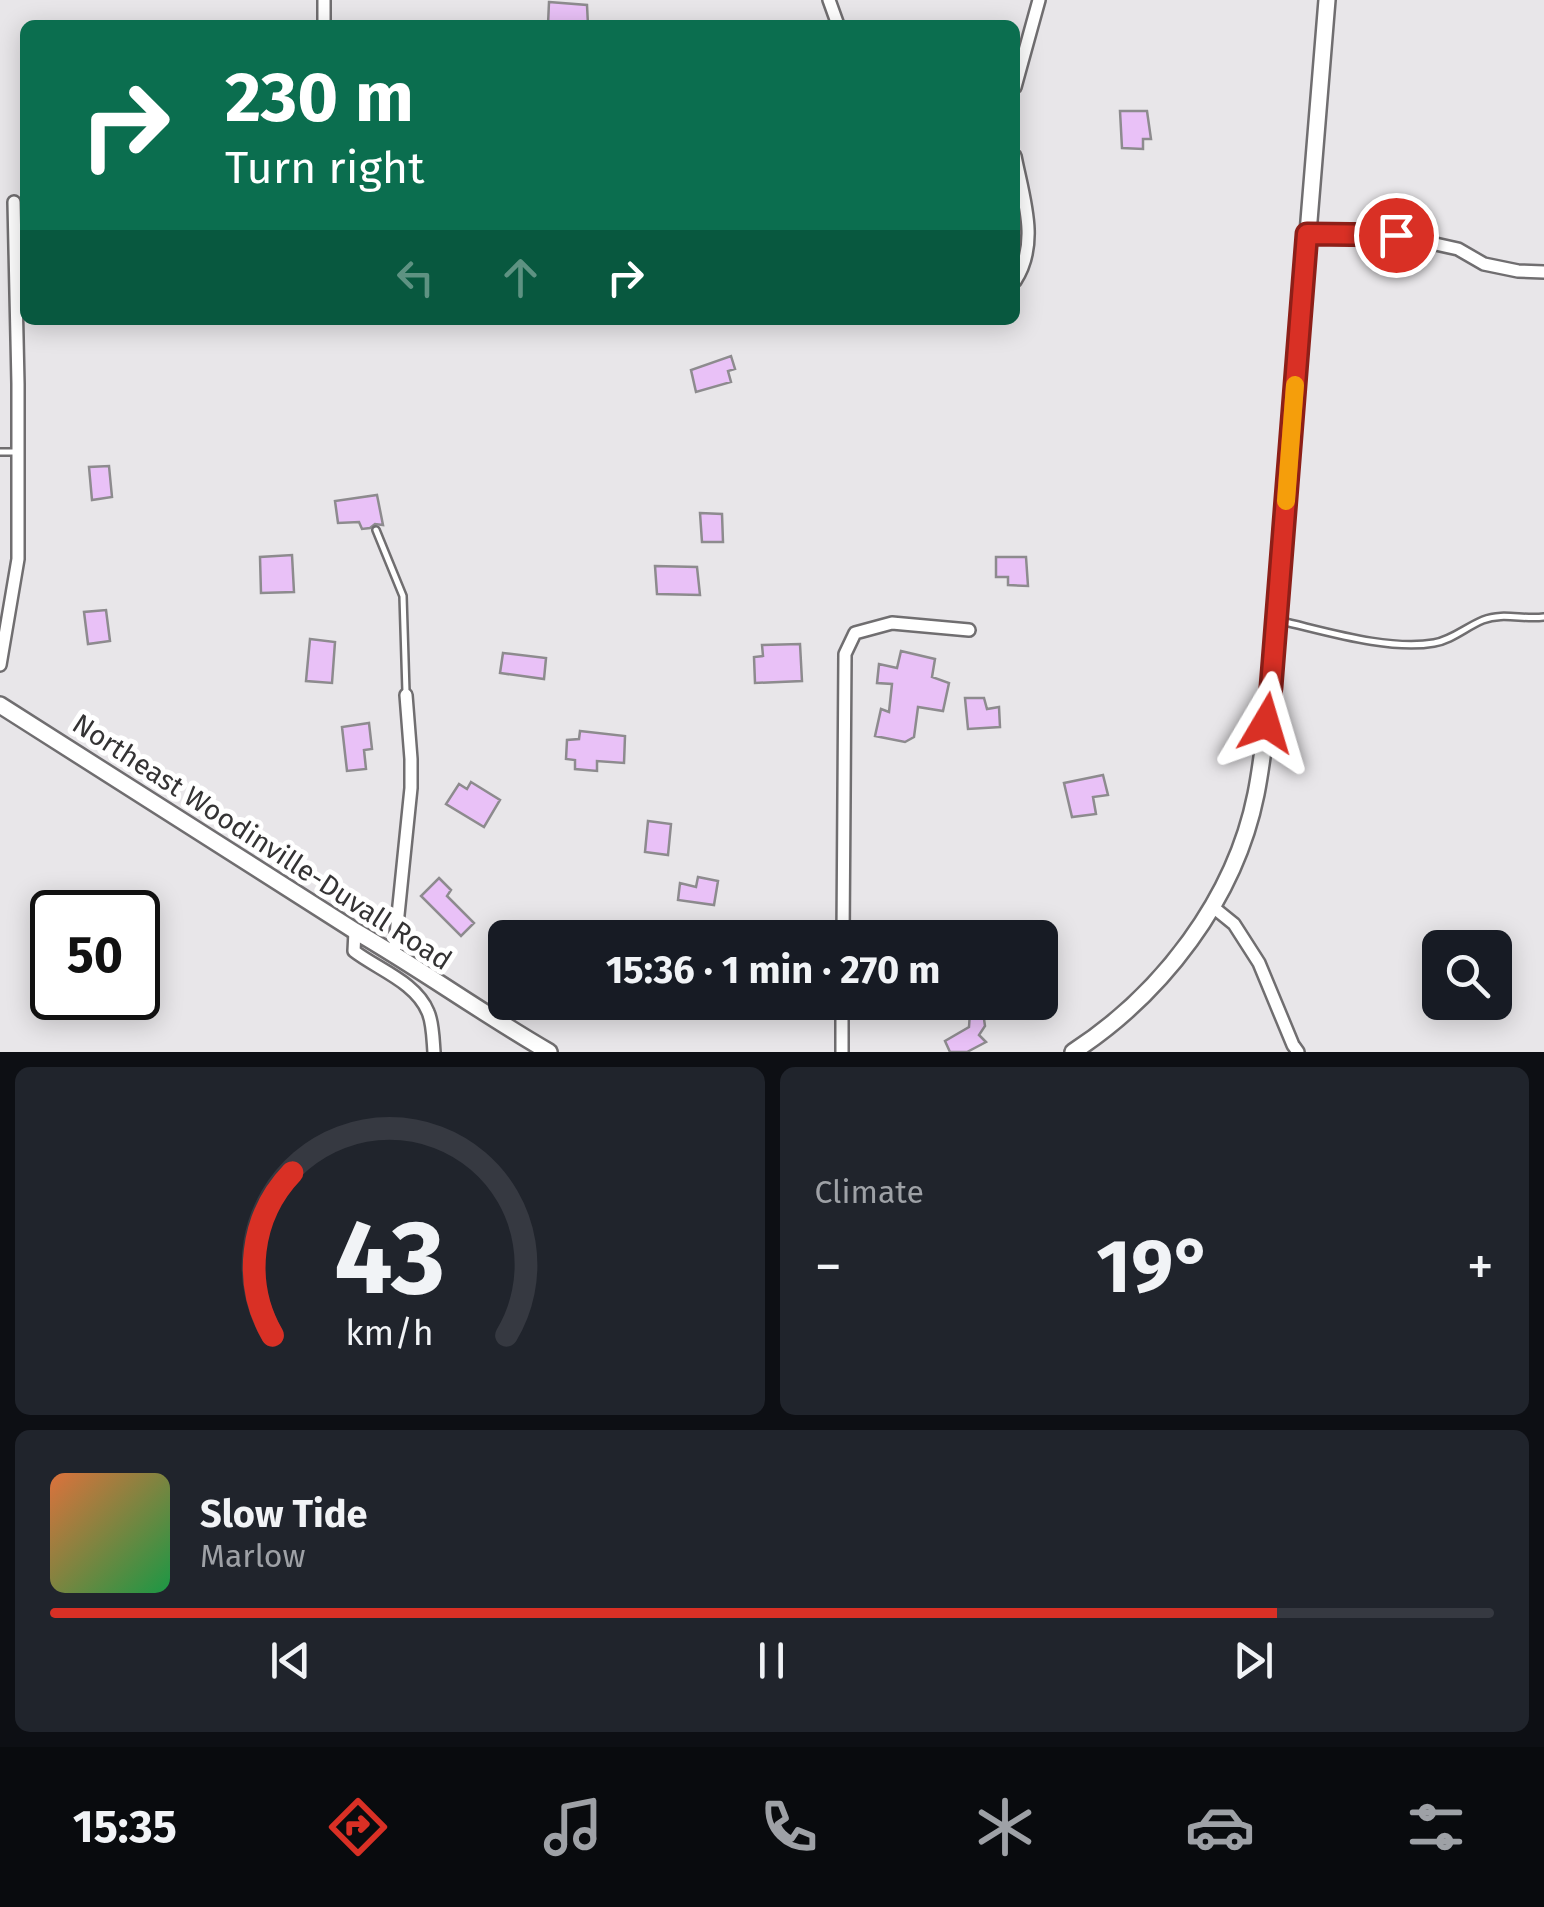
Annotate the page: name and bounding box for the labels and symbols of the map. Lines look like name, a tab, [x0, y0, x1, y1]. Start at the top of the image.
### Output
pin	[1354, 193, 1439, 278]
position arrow	[1214, 671, 1318, 775]
street label: Northeast Woodinville-Duvall Road	[66, 707, 458, 977]
speed limit sign: 50	[30, 890, 160, 1020]

